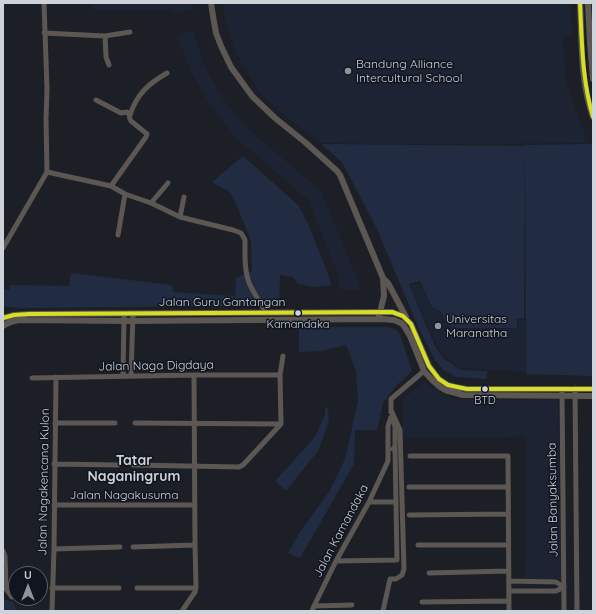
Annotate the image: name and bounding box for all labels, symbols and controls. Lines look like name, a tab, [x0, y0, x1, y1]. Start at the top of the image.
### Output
place label: Bandung Alliance Intercultural School	[356, 57, 463, 85]
marker: Bandung Alliance Intercultural School	[343, 66, 353, 76]
street label: Jalan Guru Gantangan	[159, 295, 285, 309]
marker: Kamandaka	[293, 308, 303, 318]
place label: Universitas Maranatha	[446, 312, 507, 340]
place label: Kamandaka	[267, 318, 329, 332]
marker: Universitas Maranatha	[433, 321, 443, 331]
street label: Jalan Naga Digdaya	[98, 358, 214, 374]
marker: BTD	[480, 384, 490, 394]
place label: BTD	[474, 394, 496, 408]
street label: Jalan Nagakencana Kulon	[36, 408, 52, 556]
street label: Jalan Banyaksumba	[545, 443, 561, 557]
district label: Tatar Naganingrum	[88, 453, 180, 486]
street label: Jalan Kamandaka	[310, 482, 372, 580]
street label: Jalan Nagakusuma	[70, 488, 178, 502]
north arrow	[8, 566, 48, 606]
text: U	[24, 568, 32, 582]

